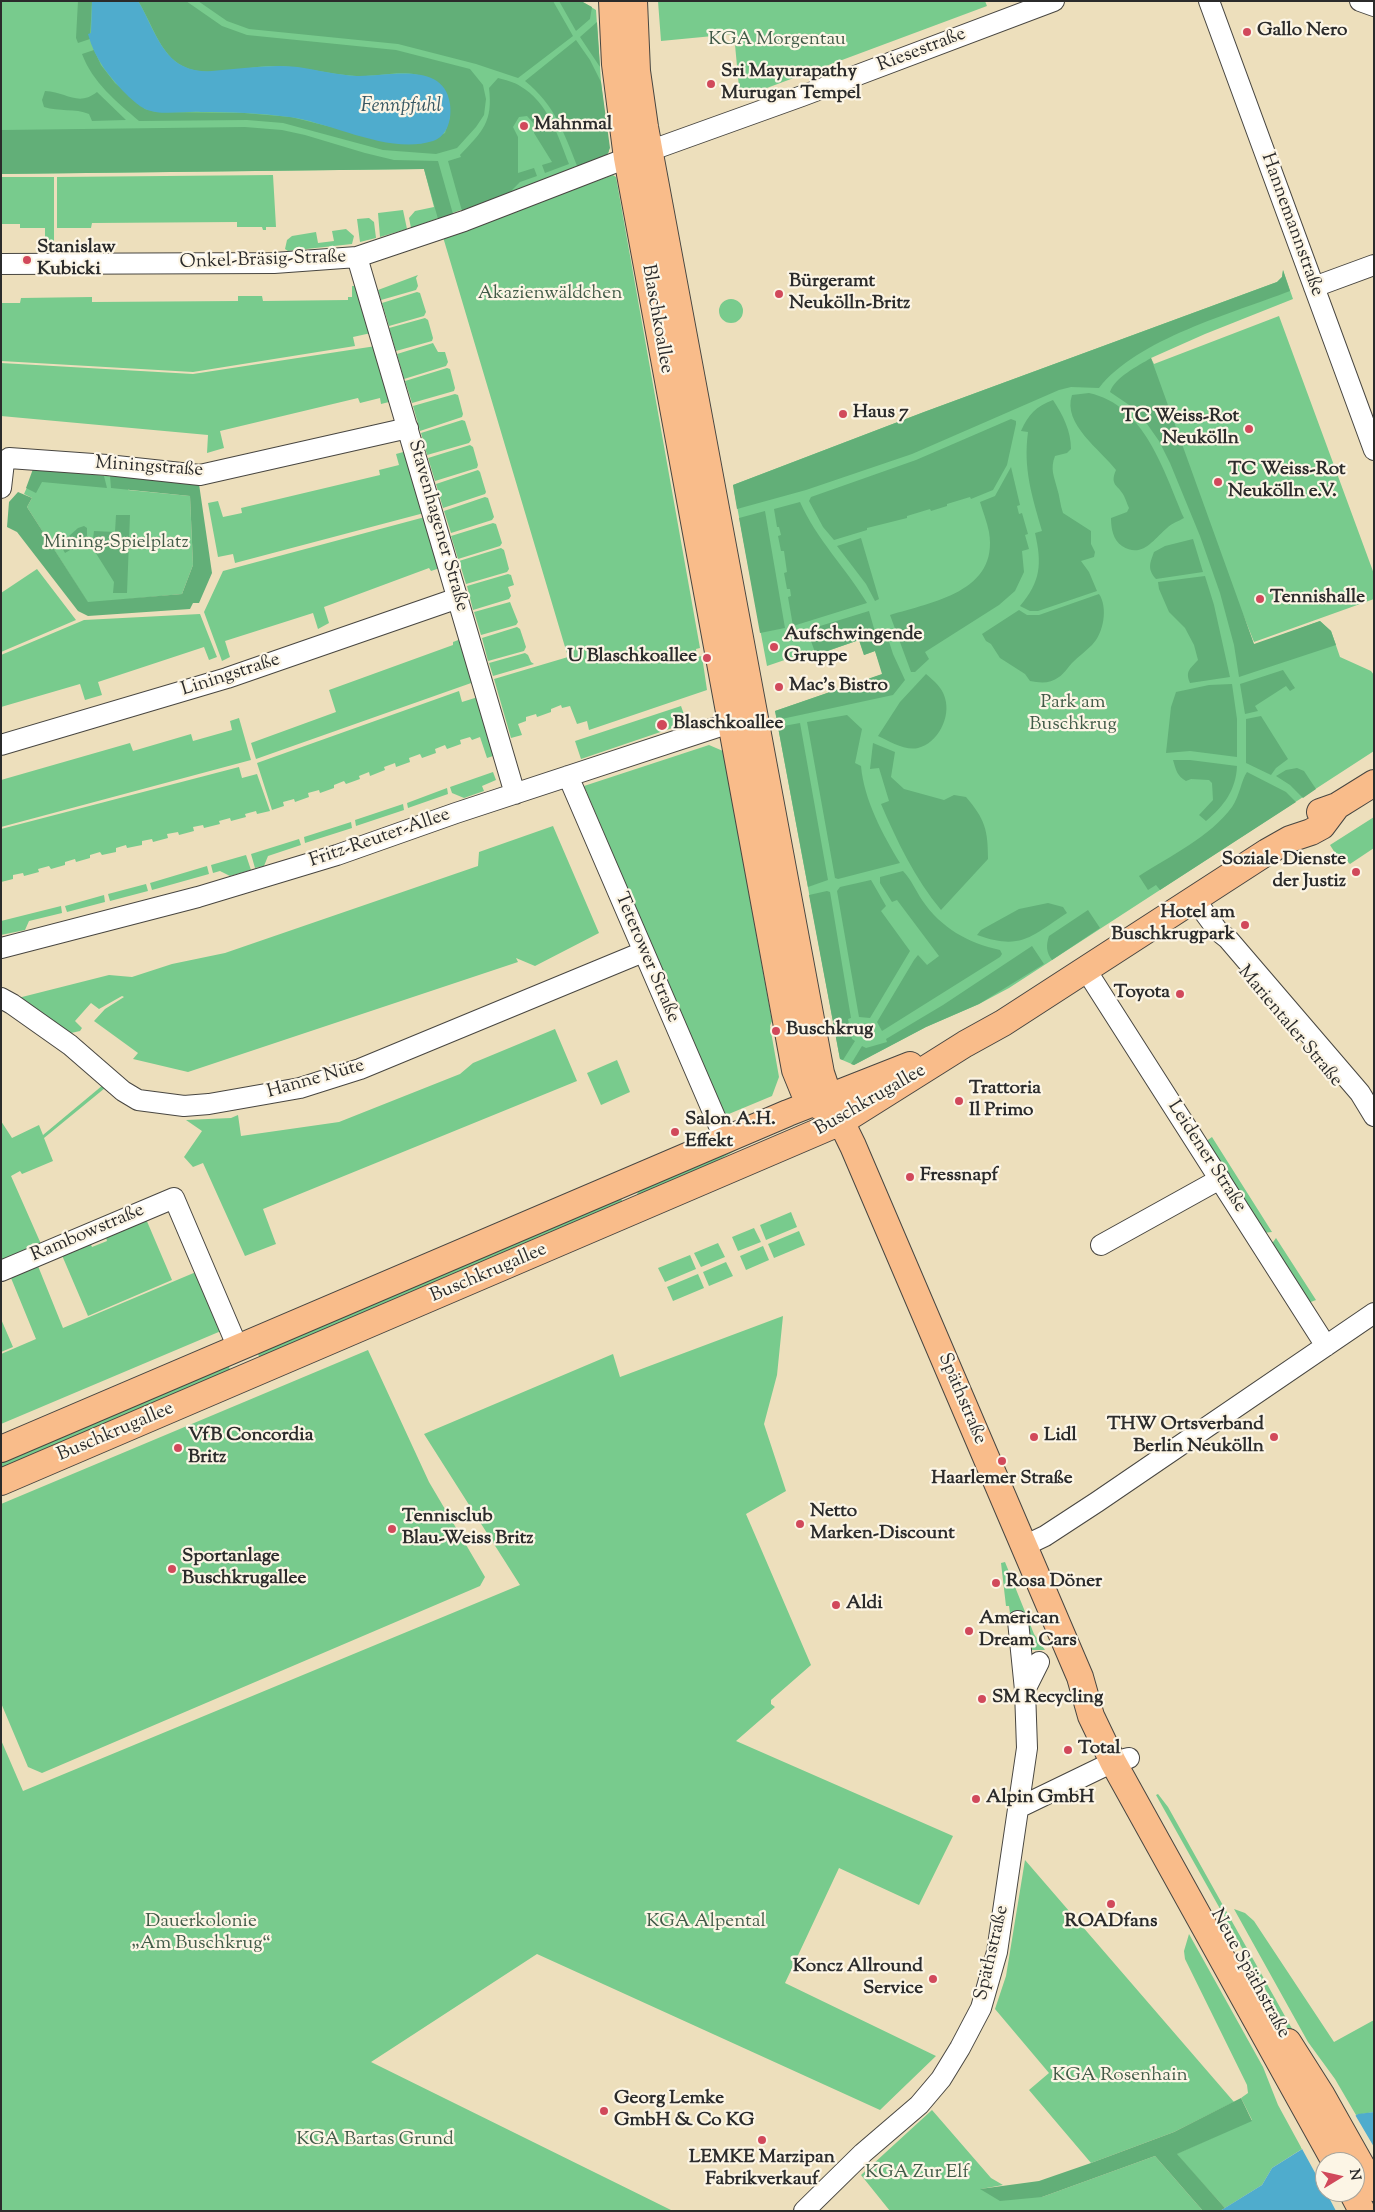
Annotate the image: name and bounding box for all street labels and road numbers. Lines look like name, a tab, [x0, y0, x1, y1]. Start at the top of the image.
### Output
street label: Riesestraße	[875, 24, 969, 78]
street label: Hannemannstraße	[1255, 150, 1327, 300]
street label: Onkel-Bräsig-Straße	[179, 247, 347, 275]
street label: Blaschkoallee	[635, 263, 677, 375]
street label: Stavenhagener Straße	[402, 438, 472, 614]
street label: Miningstraße	[94, 453, 204, 483]
street label: Liningstraße	[179, 649, 283, 703]
street label: Fritz-Reuter-Allee	[307, 804, 453, 874]
street label: Teterower Straße	[608, 890, 684, 1026]
street label: Marientaler Straße	[1232, 962, 1346, 1092]
street label: Hanne Nüte	[265, 1055, 367, 1105]
street label: Buschkrugallee	[812, 1060, 930, 1142]
street label: Leidener Straße	[1161, 1097, 1251, 1217]
street label: Rambowstraße	[28, 1200, 148, 1268]
street label: Buschkrugallee	[427, 1239, 551, 1309]
street label: Späthstraße	[932, 1350, 990, 1448]
street label: Buschkrugallee	[54, 1398, 178, 1468]
street label: Späthstraße	[971, 1903, 1015, 2003]
street label: Neue Späthstraße	[1204, 1905, 1294, 2043]

